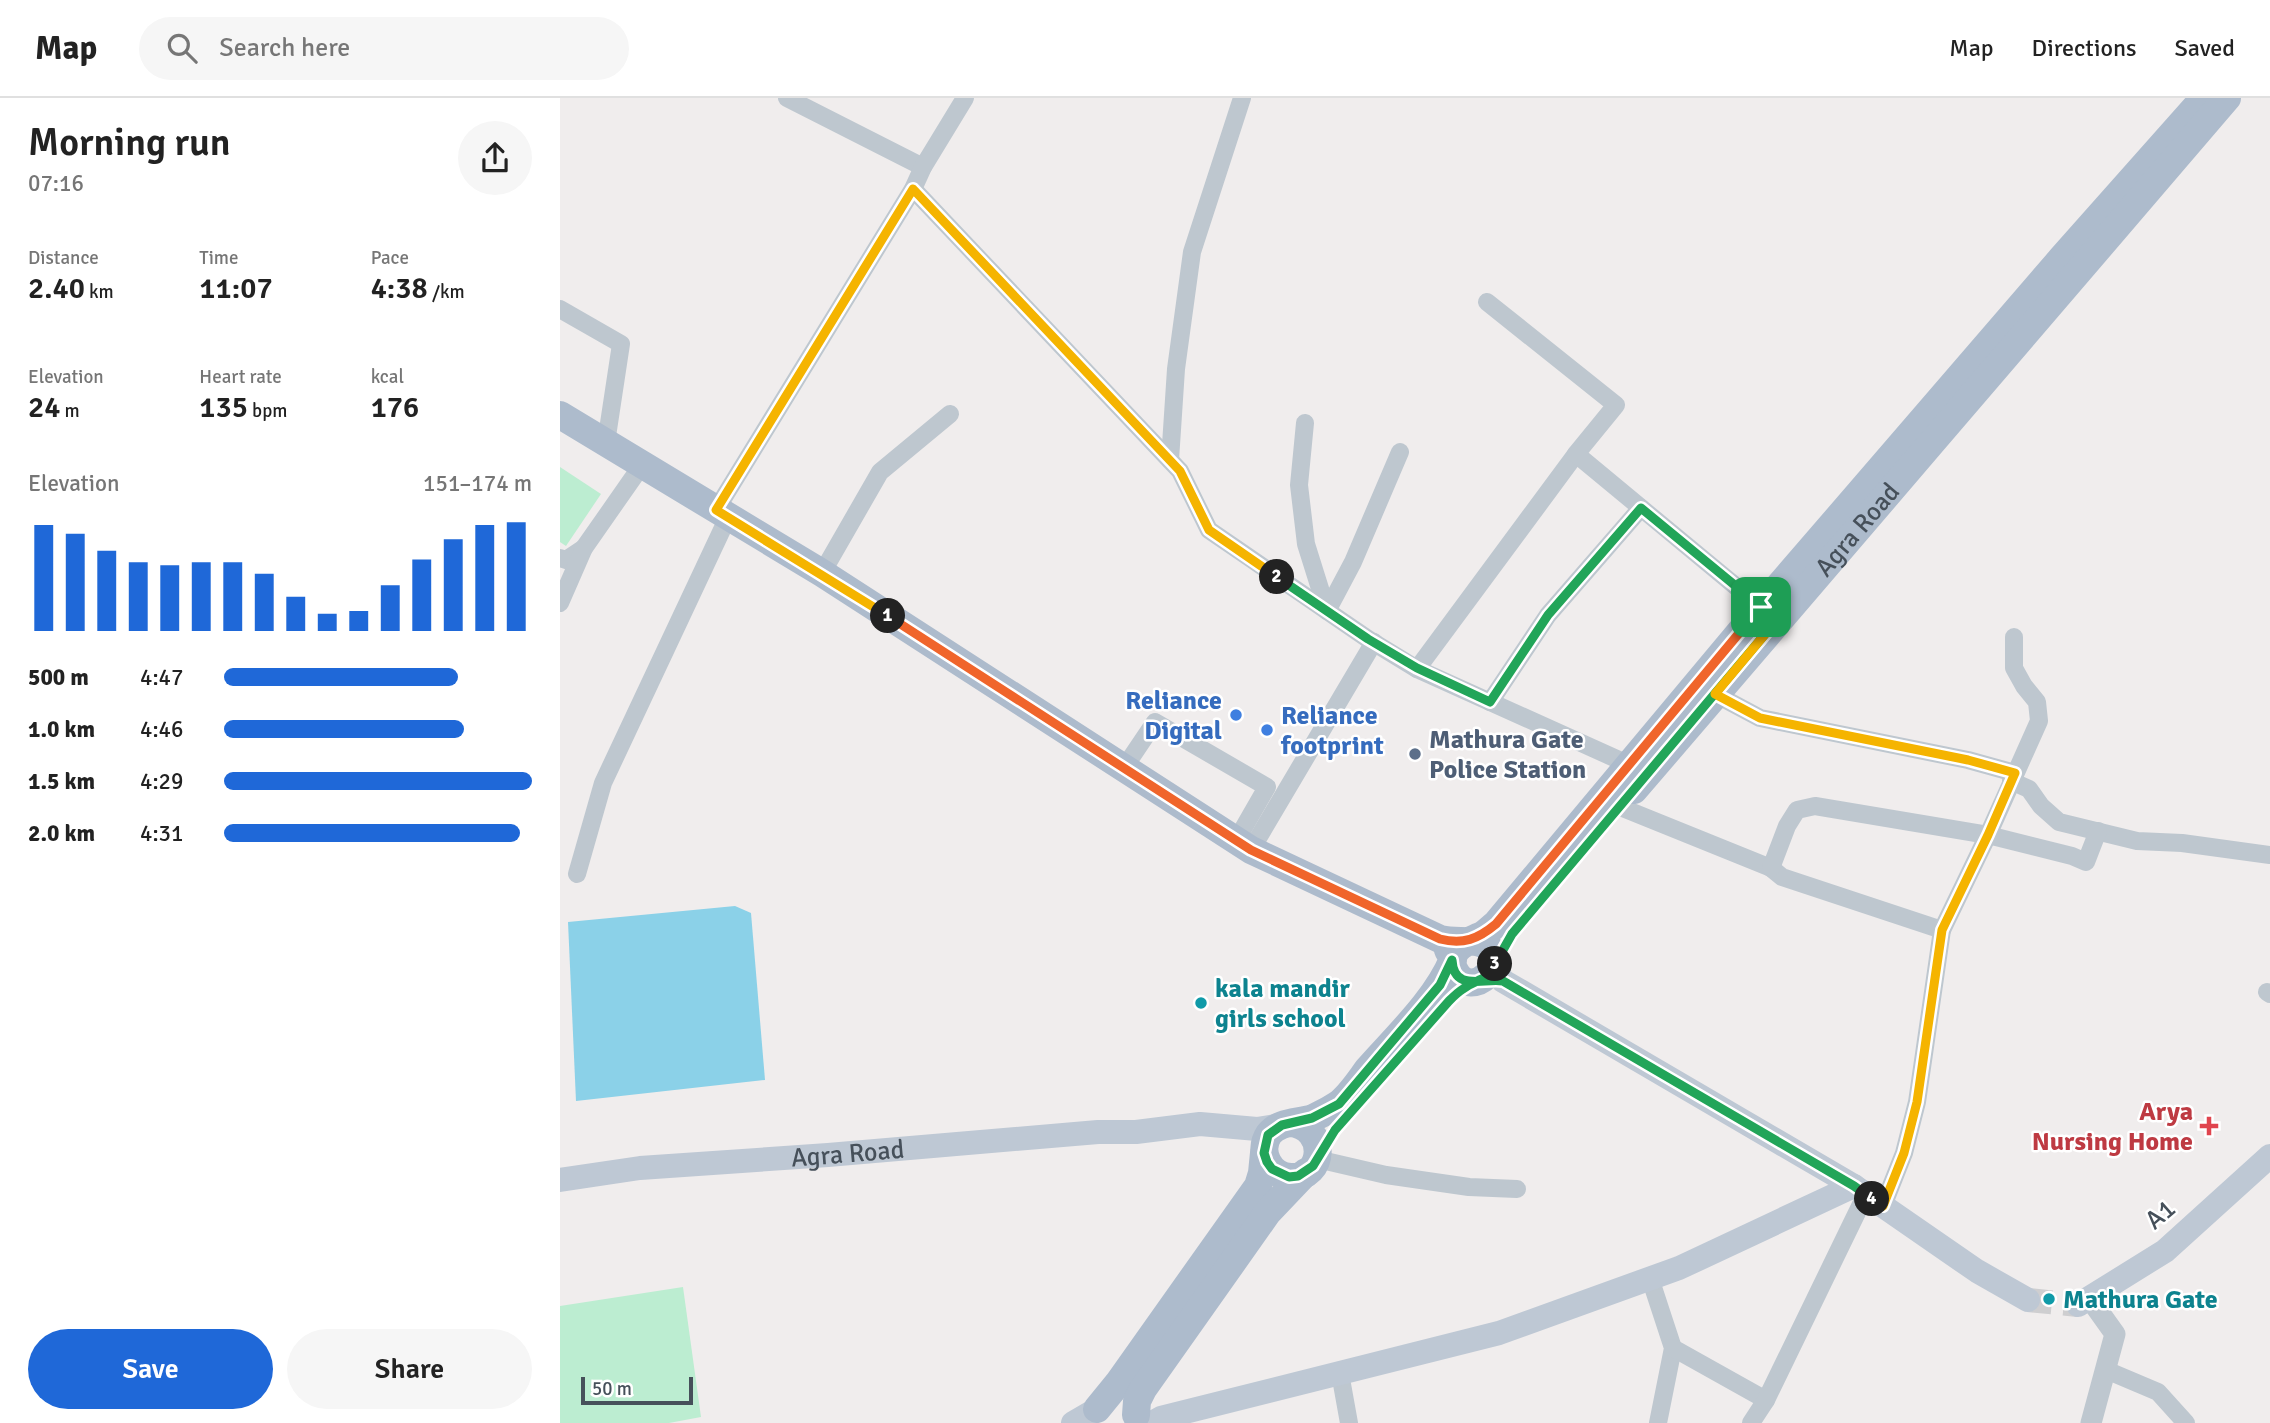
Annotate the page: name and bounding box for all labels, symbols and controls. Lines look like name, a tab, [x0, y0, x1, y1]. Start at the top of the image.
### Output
search box	[139, 17, 629, 80]
text: Map	[35, 28, 97, 69]
icon: search	[163, 29, 201, 67]
text: Search here	[219, 32, 350, 64]
text: Map	[1949, 33, 1994, 63]
text: Directions	[2032, 33, 2137, 63]
text: Saved	[2175, 33, 2235, 63]
text: Morning run	[28, 119, 231, 166]
button: share	[458, 121, 532, 195]
text: 07:16	[28, 169, 84, 198]
text: Distance	[28, 246, 99, 270]
text: Time	[199, 246, 238, 270]
text: Pace	[371, 246, 409, 270]
text: 2.40	[28, 270, 85, 307]
text: 11:07	[199, 270, 273, 307]
text: 4:38	[371, 270, 428, 307]
text: km	[85, 280, 114, 304]
text: /km	[428, 280, 465, 304]
text: Elevation	[28, 365, 104, 389]
text: Heart rate	[199, 365, 282, 389]
text: kcal	[371, 365, 404, 389]
text: 24	[28, 389, 60, 426]
text: 135	[199, 389, 248, 426]
text: 176	[371, 389, 419, 426]
text: m	[60, 399, 80, 423]
text: bpm	[248, 399, 287, 423]
text: Elevation	[28, 469, 120, 498]
text: 151–174 m	[423, 469, 532, 498]
street label: Agra Road	[1809, 477, 1907, 583]
pin: 2	[1260, 560, 1294, 594]
text: 2	[1271, 564, 1282, 588]
pin	[1731, 577, 1791, 637]
icon: arrive	[1742, 588, 1780, 626]
pin: 1	[870, 598, 906, 634]
text: 1	[882, 603, 893, 627]
text: 500 m	[28, 663, 89, 692]
text: 4:47	[140, 663, 183, 692]
place label: Reliance Digital	[1125, 685, 1222, 747]
place label: Reliance footprint	[1280, 700, 1384, 762]
marker: Reliance Digital	[1228, 707, 1244, 723]
text: 1.0 km	[28, 715, 95, 744]
text: 4:46	[140, 715, 183, 744]
marker: Reliance footprint	[1259, 722, 1275, 738]
place label: Mathura Gate Police Station	[1429, 724, 1586, 786]
marker: Mathura Gate Police Station	[1407, 746, 1423, 762]
text: 1.5 km	[28, 767, 95, 796]
text: 4:29	[140, 767, 183, 796]
text: 2.0 km	[28, 819, 95, 848]
text: 4:31	[140, 819, 183, 848]
pin: 3	[1478, 946, 1513, 982]
text: 3	[1489, 951, 1500, 975]
place label: kala mandir girls school	[1215, 973, 1351, 1035]
marker: kala mandir girls school	[1193, 995, 1209, 1011]
place label: Arya Nursing Home	[2032, 1096, 2193, 1158]
marker: Arya Nursing Home	[2199, 1116, 2219, 1136]
street label: Agra Road	[790, 1134, 906, 1175]
pin: 4	[1854, 1182, 1890, 1216]
text: 4	[1866, 1186, 1877, 1210]
street label: A1	[2139, 1193, 2182, 1237]
place label: Mathura Gate	[2063, 1284, 2218, 1316]
marker: Mathura Gate	[2041, 1291, 2057, 1307]
button: Save	[28, 1329, 273, 1409]
button: Share	[287, 1329, 532, 1409]
scale bar	[581, 1374, 693, 1406]
text: 50 m	[592, 1377, 632, 1401]

